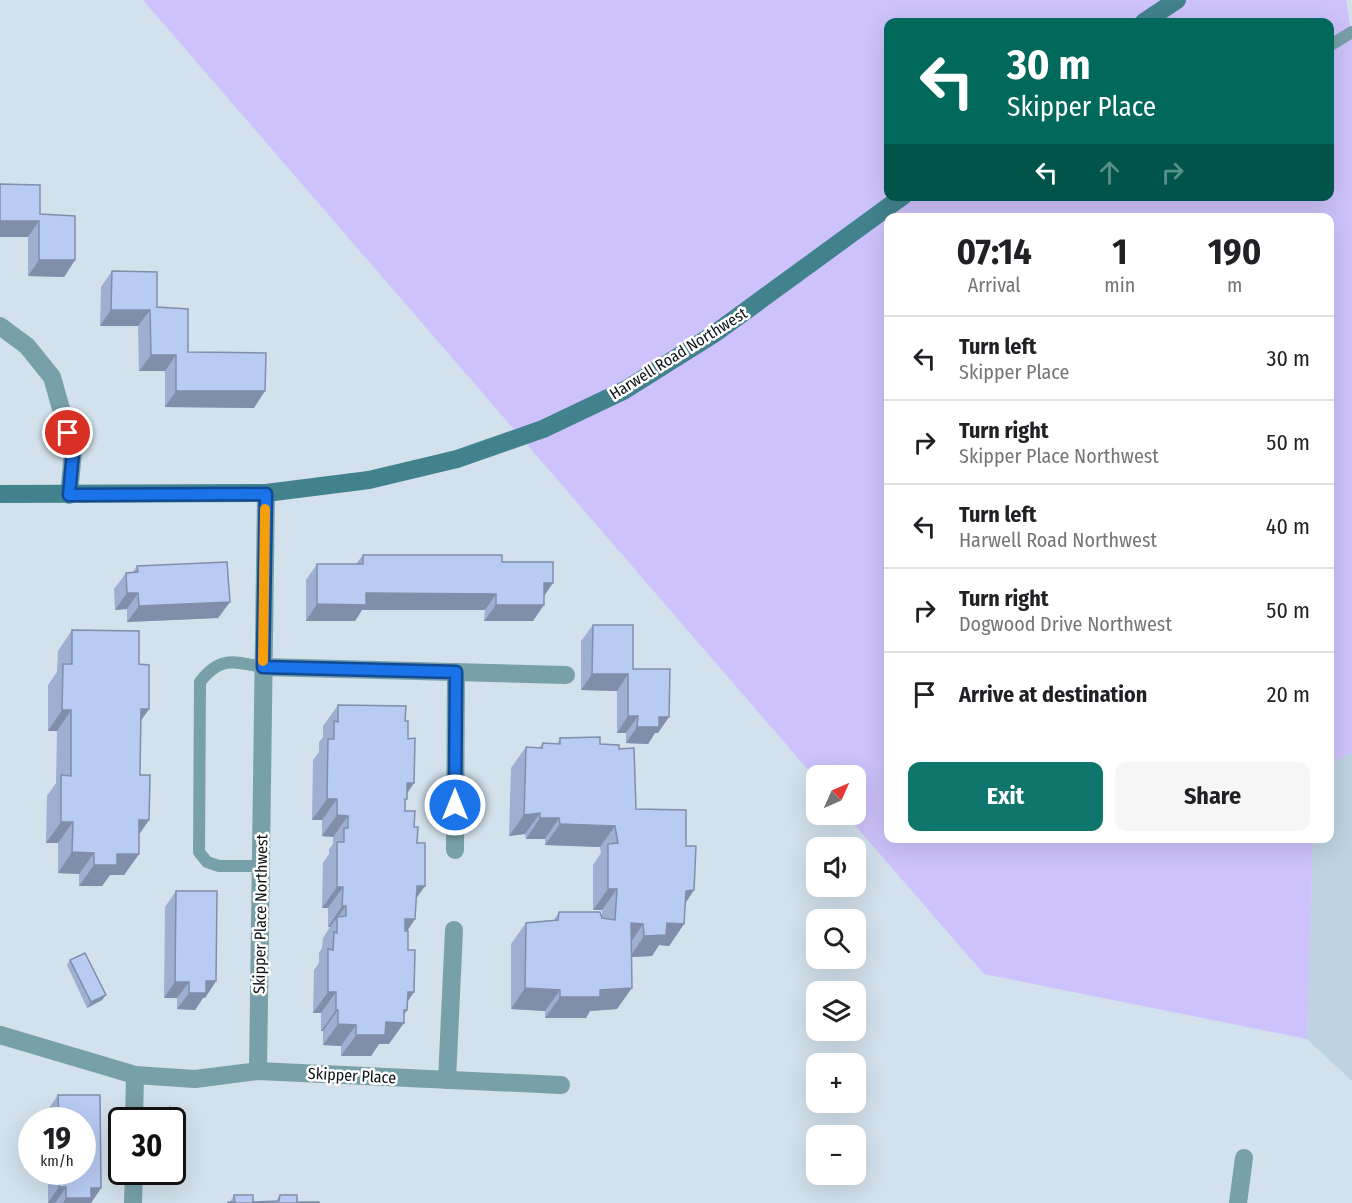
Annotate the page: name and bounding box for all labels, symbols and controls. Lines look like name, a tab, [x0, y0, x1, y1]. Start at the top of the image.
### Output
text: 30 m	[1007, 40, 1091, 90]
icon: left	[908, 42, 986, 120]
text: Skipper Place	[1007, 91, 1156, 123]
icon: left	[1030, 156, 1063, 189]
icon: ahead	[1093, 156, 1126, 189]
icon: right	[1156, 156, 1189, 189]
text: 07:14	[957, 230, 1032, 274]
text: 1	[1112, 230, 1127, 274]
text: 190	[1208, 230, 1261, 274]
text: Arrival	[968, 273, 1021, 297]
text: min	[1104, 273, 1135, 297]
text: m	[1227, 273, 1242, 297]
street label: Harwell Road Northwest	[606, 303, 751, 403]
text: Turn left	[959, 333, 1037, 360]
icon: left	[908, 342, 941, 375]
text: 30 m	[1267, 345, 1310, 372]
text: Skipper Place	[959, 360, 1069, 384]
pin	[42, 407, 93, 458]
icon: arrive	[51, 416, 84, 449]
text: Turn right	[959, 417, 1048, 444]
icon: right	[908, 426, 941, 459]
text: 50 m	[1266, 429, 1310, 456]
text: Skipper Place Northwest	[959, 444, 1159, 468]
text: Turn left	[959, 501, 1037, 528]
icon: left	[908, 510, 941, 543]
text: 40 m	[1266, 513, 1310, 540]
text: Harwell Road Northwest	[959, 528, 1157, 552]
text: Turn right	[959, 585, 1048, 612]
icon: right	[908, 594, 941, 627]
text: 50 m	[1266, 597, 1310, 624]
text: Dogwood Drive Northwest	[959, 612, 1172, 636]
icon: arrive	[908, 678, 941, 711]
text: Arrive at destination	[959, 681, 1147, 708]
text: 20 m	[1267, 681, 1310, 708]
button: Exit	[908, 762, 1103, 831]
button: Share	[1115, 762, 1310, 831]
north arrow	[806, 765, 866, 825]
map controls	[806, 765, 866, 1185]
position arrow	[423, 773, 487, 837]
street label: Skipper Place Northwest	[250, 833, 271, 994]
button: sound	[806, 837, 866, 897]
button: search	[806, 909, 866, 969]
button: layers	[806, 981, 866, 1041]
button: +	[806, 1053, 866, 1113]
street label: Skipper Place	[307, 1064, 397, 1087]
speed limit sign: 30	[108, 1107, 186, 1185]
text: 19	[43, 1121, 71, 1157]
button: −	[806, 1125, 866, 1185]
text: km/h	[40, 1152, 74, 1170]

